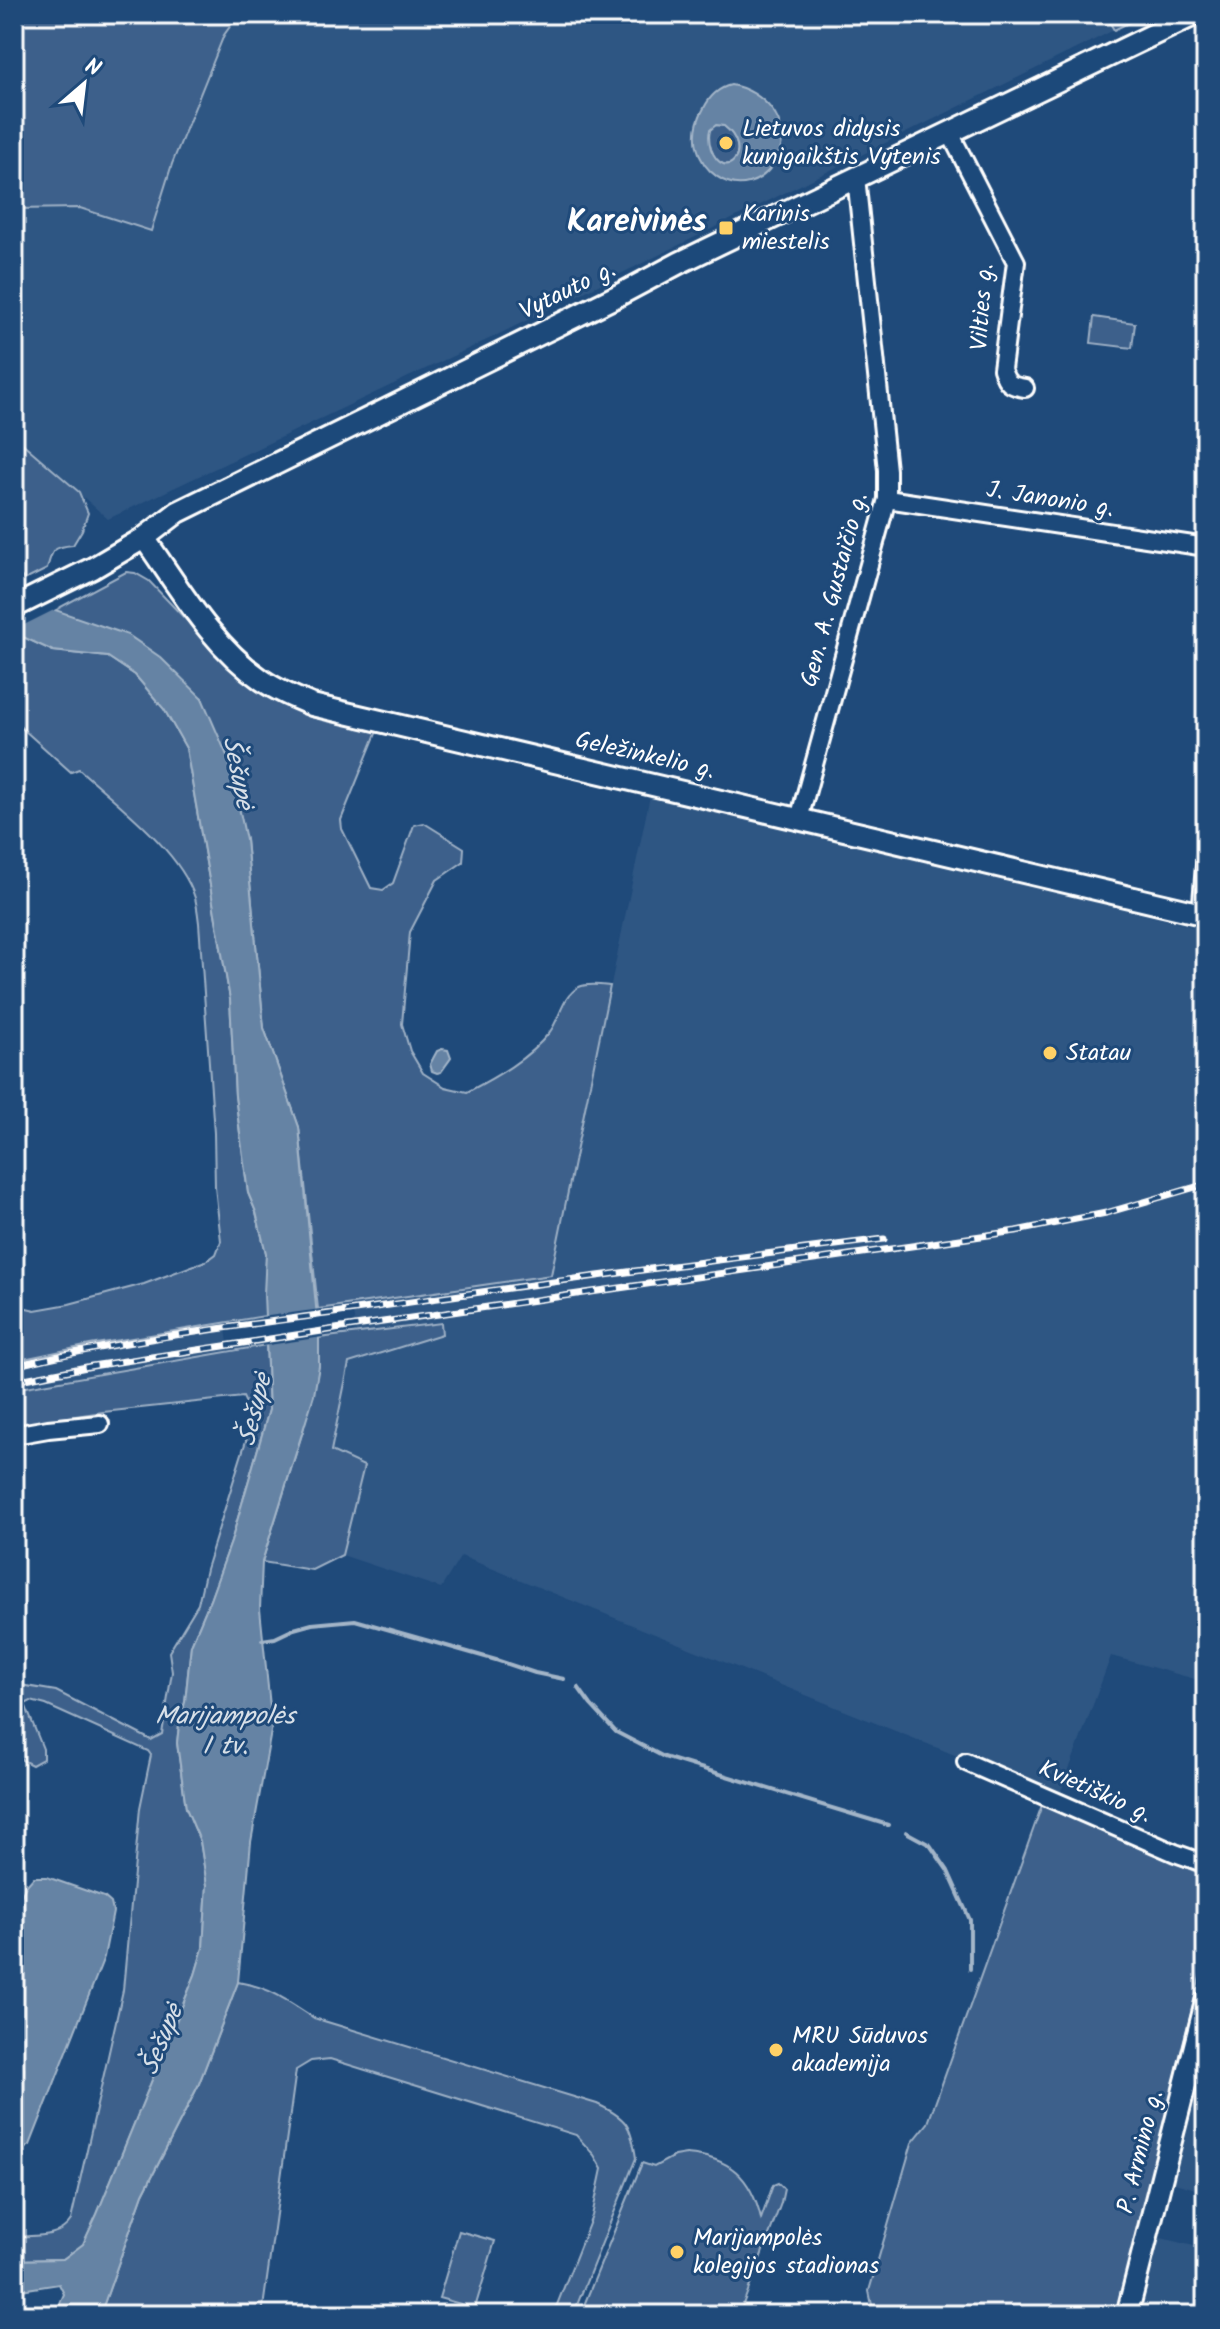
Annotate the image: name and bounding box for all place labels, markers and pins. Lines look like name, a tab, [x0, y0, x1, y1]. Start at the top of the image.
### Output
place label: Lietuvos didysis kunigaikštis Vytenis	[742, 110, 941, 177]
marker: Lietuvos didysis kunigaikštis Vytenis	[717, 134, 735, 152]
place label: Karinis miestelis	[742, 195, 830, 262]
marker: Karinis miestelis	[717, 219, 735, 237]
place label: Statau	[1066, 1034, 1132, 1073]
marker: Statau	[1041, 1044, 1059, 1062]
place label: MRU Sūduvos akademija	[792, 2017, 928, 2084]
marker: MRU Sūduvos akademija	[767, 2041, 785, 2059]
place label: Marijampolės kolegijos stadionas	[693, 2219, 879, 2286]
marker: Marijampolės kolegijos stadionas	[668, 2243, 686, 2261]

